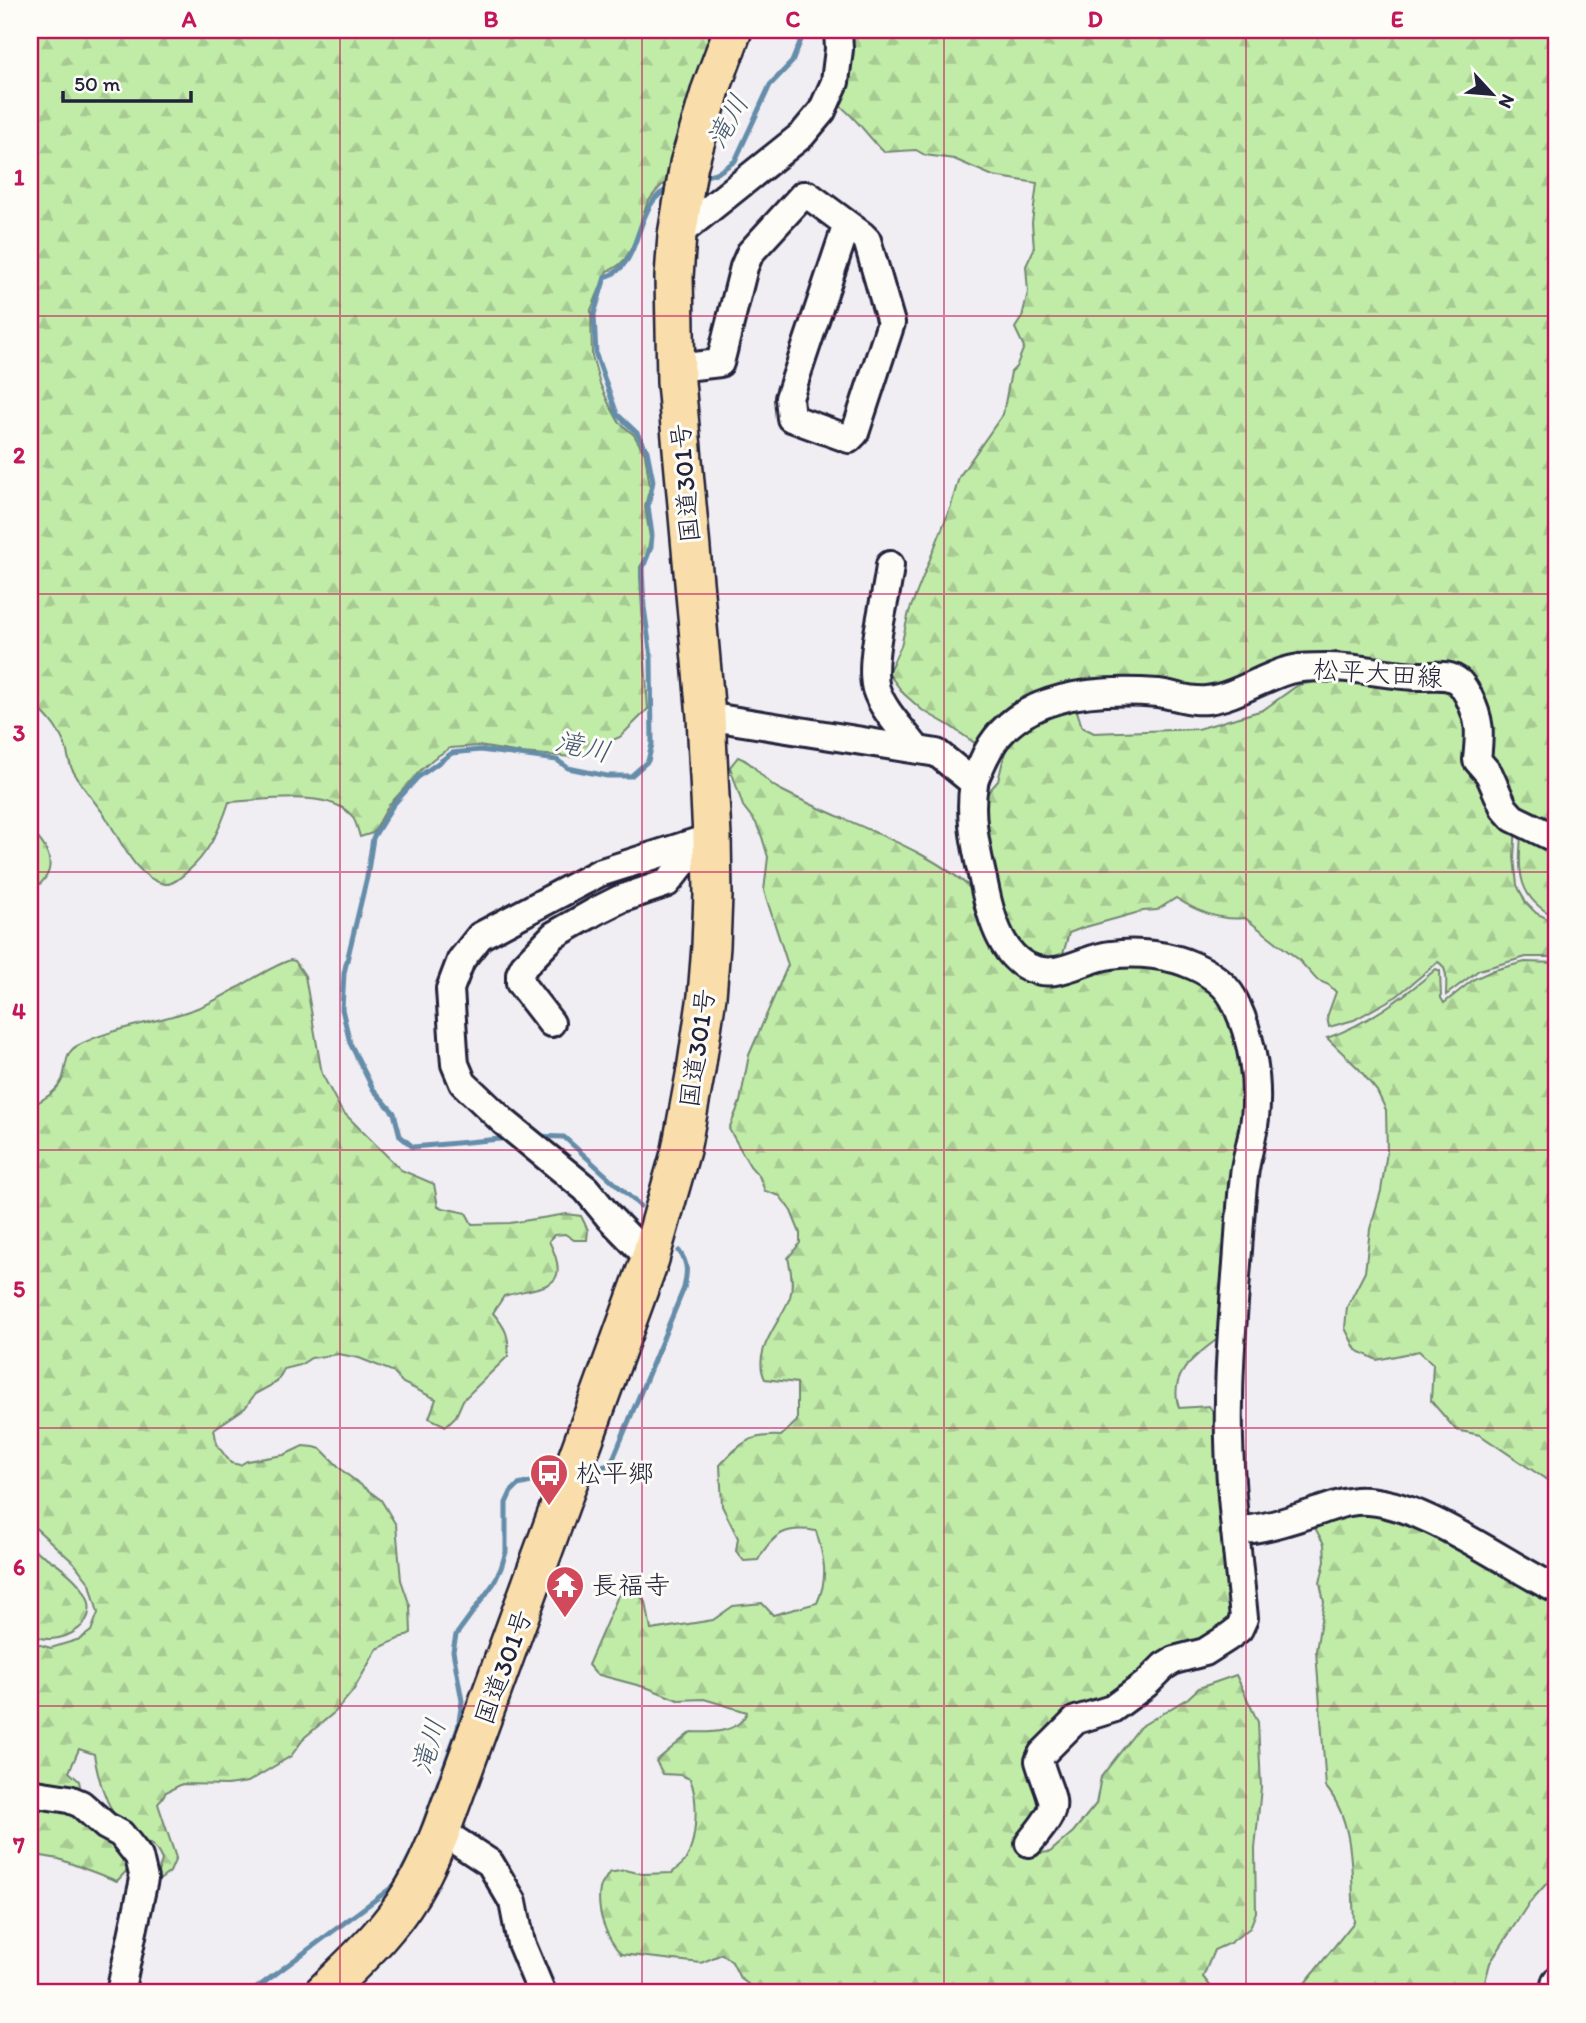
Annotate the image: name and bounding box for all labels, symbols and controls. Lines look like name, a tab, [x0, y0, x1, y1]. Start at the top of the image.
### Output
text: A	[181, 5, 197, 33]
text: B	[484, 5, 499, 33]
text: C	[786, 5, 801, 33]
text: D	[1087, 5, 1103, 33]
text: E	[1391, 5, 1404, 33]
scale bar	[63, 60, 191, 104]
north arrow	[1456, 60, 1526, 130]
text: 50 m	[74, 71, 121, 96]
water label: 滝川	[699, 88, 755, 154]
text: N	[1494, 90, 1520, 112]
text: 1	[14, 163, 25, 191]
street label: 国道301号	[664, 422, 706, 544]
text: 2	[13, 441, 26, 469]
street label: 松平大田線	[1312, 653, 1444, 693]
text: 3	[13, 719, 26, 747]
water label: 滝川	[552, 723, 614, 769]
street label: 国道301号	[673, 986, 721, 1110]
text: 4	[12, 997, 26, 1025]
text: 5	[13, 1275, 25, 1303]
bus stop icon: 松平郷	[528, 1452, 570, 1507]
place label: 松平郷	[576, 1457, 654, 1489]
text: 6	[13, 1553, 25, 1581]
temple icon: 長福寺	[544, 1564, 586, 1619]
place label: 長福寺	[592, 1569, 670, 1601]
street label: 国道301号	[467, 1605, 539, 1729]
water label: 滝川	[404, 1714, 452, 1778]
text: 7	[12, 1831, 25, 1859]

